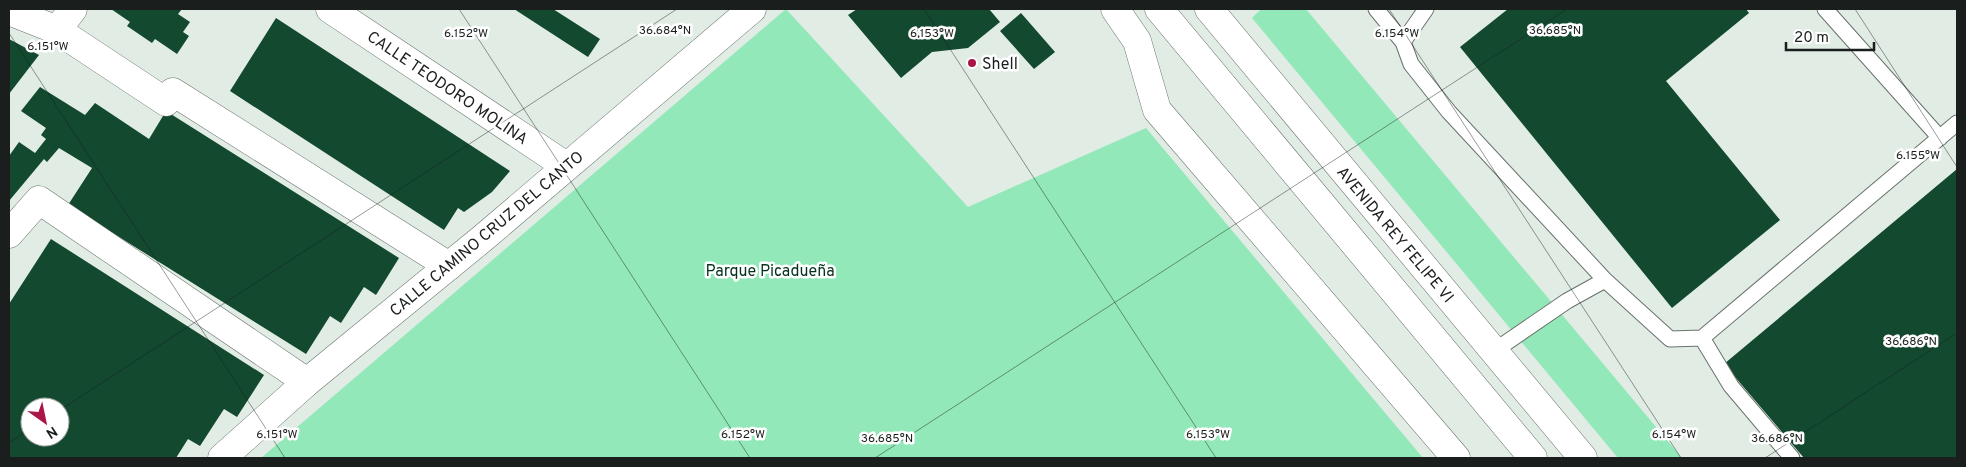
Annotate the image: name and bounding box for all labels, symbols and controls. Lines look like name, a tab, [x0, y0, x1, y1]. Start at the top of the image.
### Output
scale bar	[1786, 20, 1874, 52]
text: 36.684°N	[639, 23, 691, 39]
text: 36.685°N	[1529, 23, 1581, 39]
text: 6.152°W	[444, 26, 488, 42]
text: 6.153°W	[910, 26, 954, 42]
text: 6.154°W	[1375, 26, 1419, 42]
street label: CALLE TEODORO MOLINA	[363, 27, 531, 150]
text: 20 m	[1794, 29, 1829, 48]
text: 6.151°W	[27, 39, 69, 55]
place label: Shell	[982, 55, 1018, 75]
marker: Shell	[966, 57, 978, 69]
street label: CALLE CAMINO CRUZ DEL CANTO	[386, 147, 588, 322]
text: 6.155°W	[1896, 148, 1940, 164]
street label: AVENIDA REY FELIPE VI	[1332, 163, 1457, 308]
park label: Parque Picadueña	[705, 262, 835, 282]
text: 36.686°N	[1885, 334, 1937, 350]
north arrow	[20, 397, 70, 447]
text: N	[42, 422, 60, 442]
text: 6.151°W	[256, 427, 298, 443]
text: 6.152°W	[721, 427, 765, 443]
text: 6.153°W	[1186, 427, 1230, 443]
text: 6.154°W	[1652, 427, 1696, 443]
text: 36.685°N	[861, 431, 913, 447]
text: 36.686°N	[1751, 431, 1803, 447]

